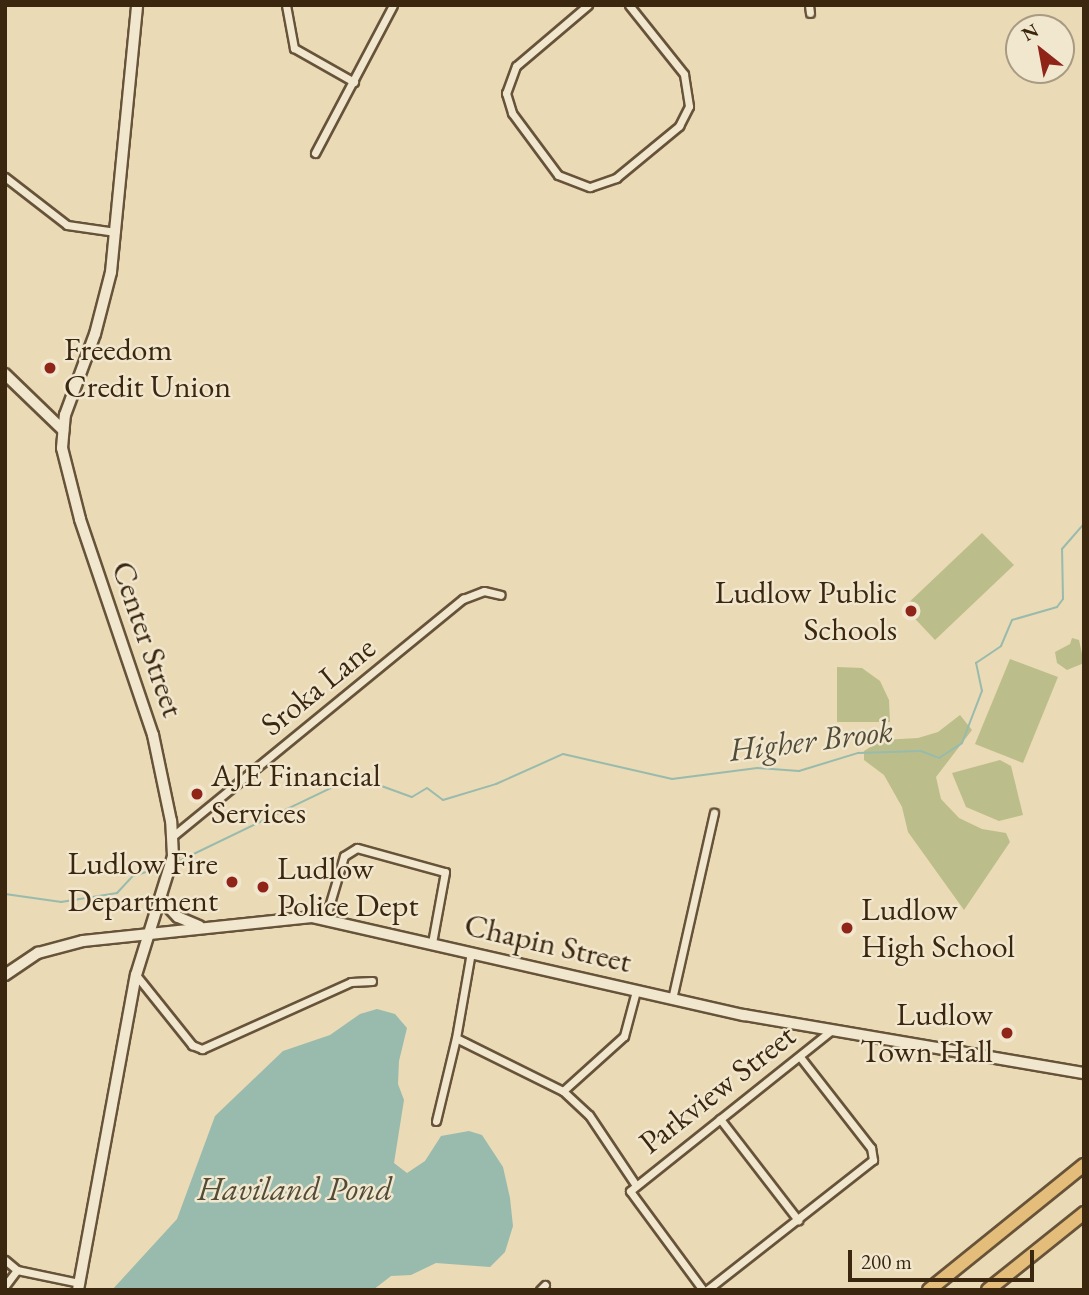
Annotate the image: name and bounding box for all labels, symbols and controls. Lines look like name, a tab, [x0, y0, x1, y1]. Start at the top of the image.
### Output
north arrow	[1005, 14, 1075, 84]
text: N	[1017, 18, 1043, 47]
place label: Freedom Credit Union	[64, 331, 231, 406]
marker: Freedom Credit Union	[42, 360, 58, 376]
street label: Center Street	[103, 556, 193, 722]
place label: Ludlow Public Schools	[715, 574, 897, 649]
marker: Ludlow Public Schools	[903, 603, 919, 619]
street label: Sroka Lane	[253, 628, 383, 744]
water label: Higher Brook	[727, 710, 895, 770]
place label: AJE Financial Services	[211, 757, 381, 832]
marker: AJE Financial Services	[189, 786, 205, 802]
place label: Ludlow Fire Department	[68, 845, 218, 920]
place label: Ludlow Police Dept	[277, 850, 418, 925]
marker: Ludlow Fire Department	[224, 874, 240, 890]
marker: Ludlow Police Dept	[255, 879, 271, 895]
place label: Ludlow High School	[861, 891, 1015, 966]
street label: Chapin Street	[461, 905, 635, 981]
marker: Ludlow High School	[839, 920, 855, 936]
place label: Ludlow Town Hall	[860, 996, 993, 1071]
street label: Parkview Street	[631, 1016, 803, 1162]
marker: Ludlow Town Hall	[999, 1025, 1015, 1041]
water label: Haviland Pond	[197, 1169, 393, 1209]
scale bar	[851, 1236, 1036, 1280]
text: 200 m	[861, 1248, 912, 1275]

